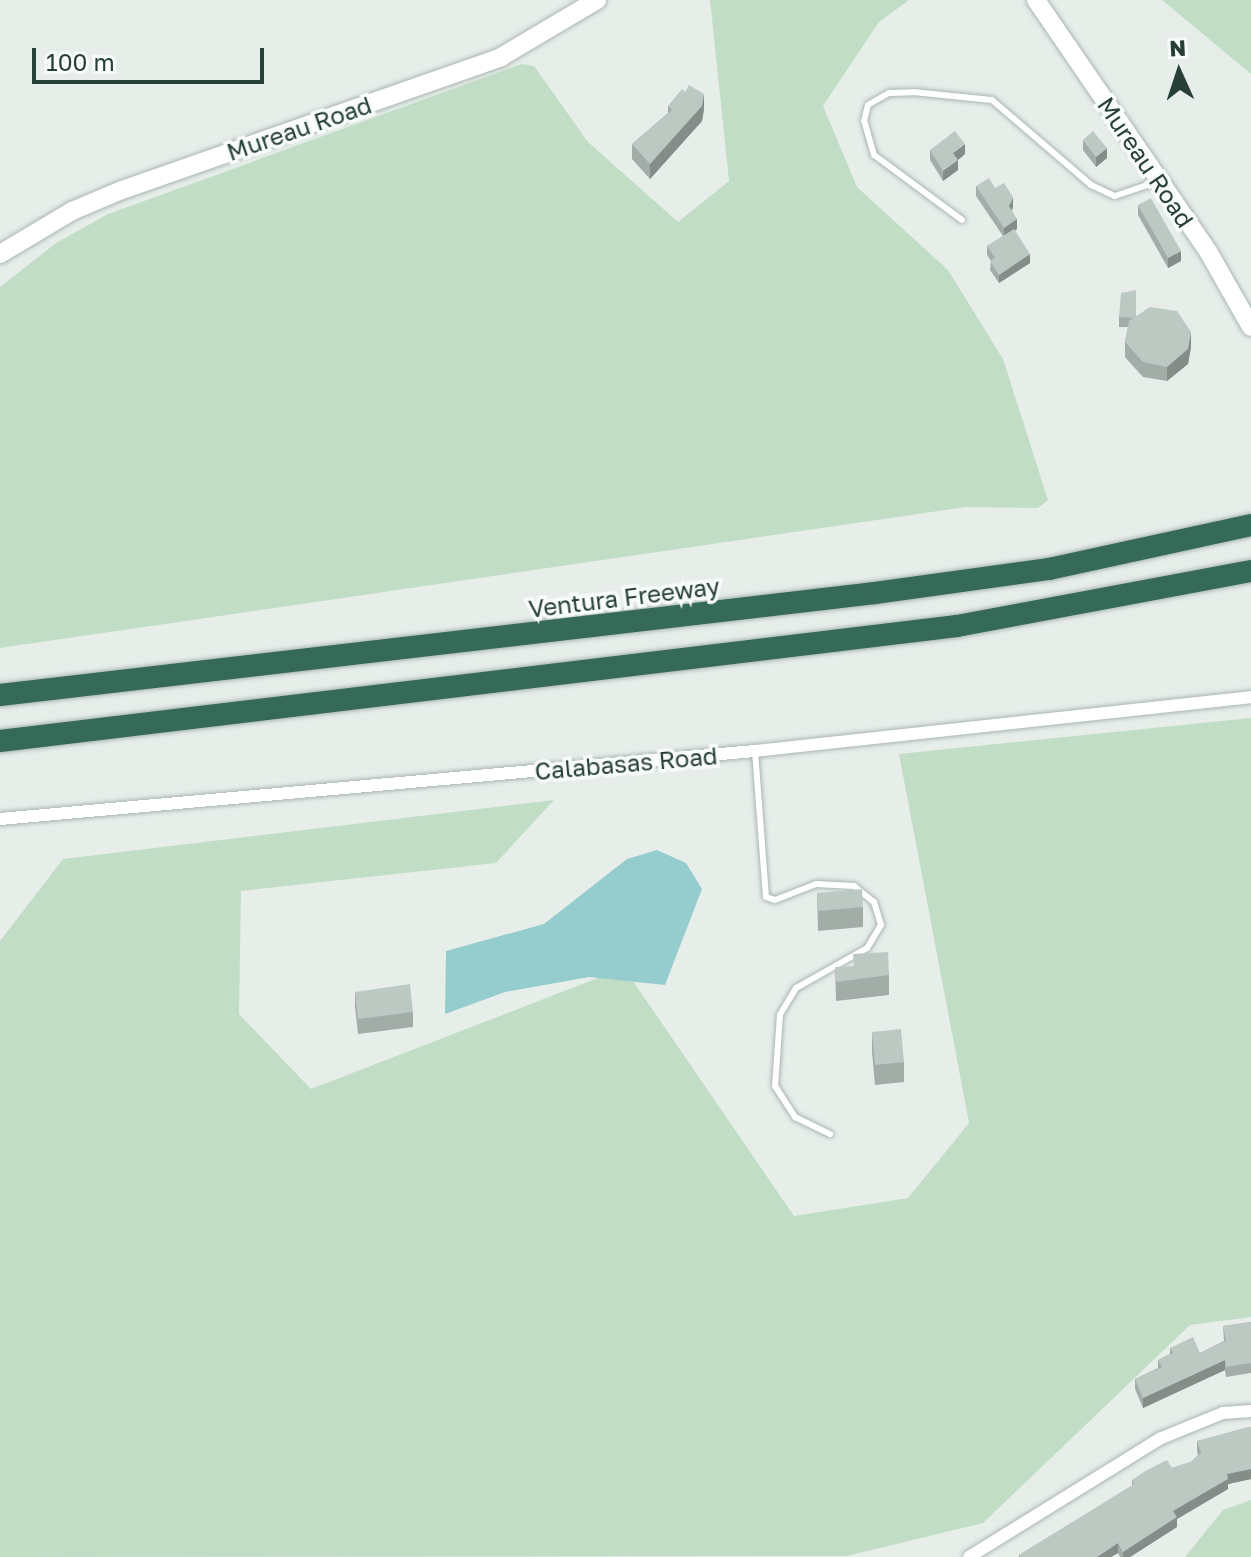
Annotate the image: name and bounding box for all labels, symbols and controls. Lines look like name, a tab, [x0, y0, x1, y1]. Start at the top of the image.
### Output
scale bar	[36, 32, 268, 82]
north arrow	[1139, 32, 1219, 112]
text: N	[1169, 34, 1187, 61]
text: 100 m	[46, 47, 115, 76]
street label: Mureau Road	[223, 90, 375, 166]
street label: Mureau Road	[1092, 91, 1200, 233]
street label: Ventura Freeway	[527, 571, 721, 623]
street label: Calabasas Road	[533, 741, 719, 785]

